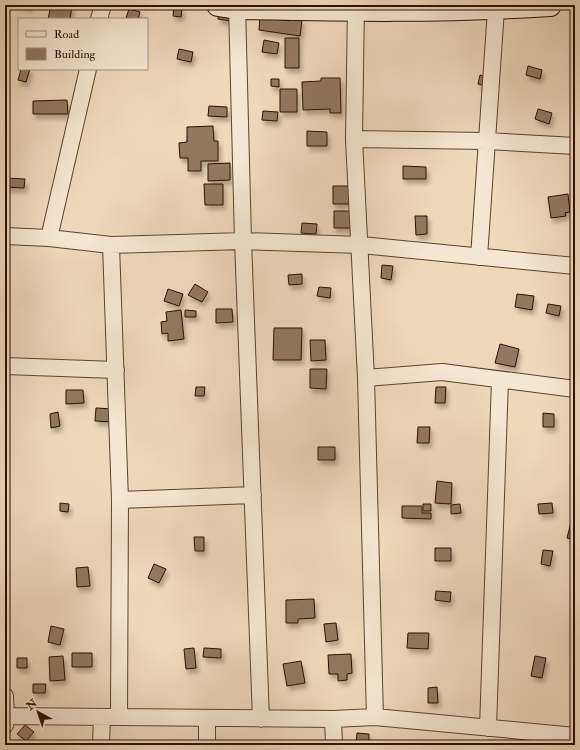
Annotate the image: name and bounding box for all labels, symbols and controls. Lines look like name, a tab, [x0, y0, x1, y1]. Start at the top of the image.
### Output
legend	[18, 18, 148, 70]
text: Road	[54, 27, 79, 42]
text: Building	[54, 47, 97, 62]
north arrow	[18, 692, 58, 732]
text: N	[23, 696, 41, 714]

